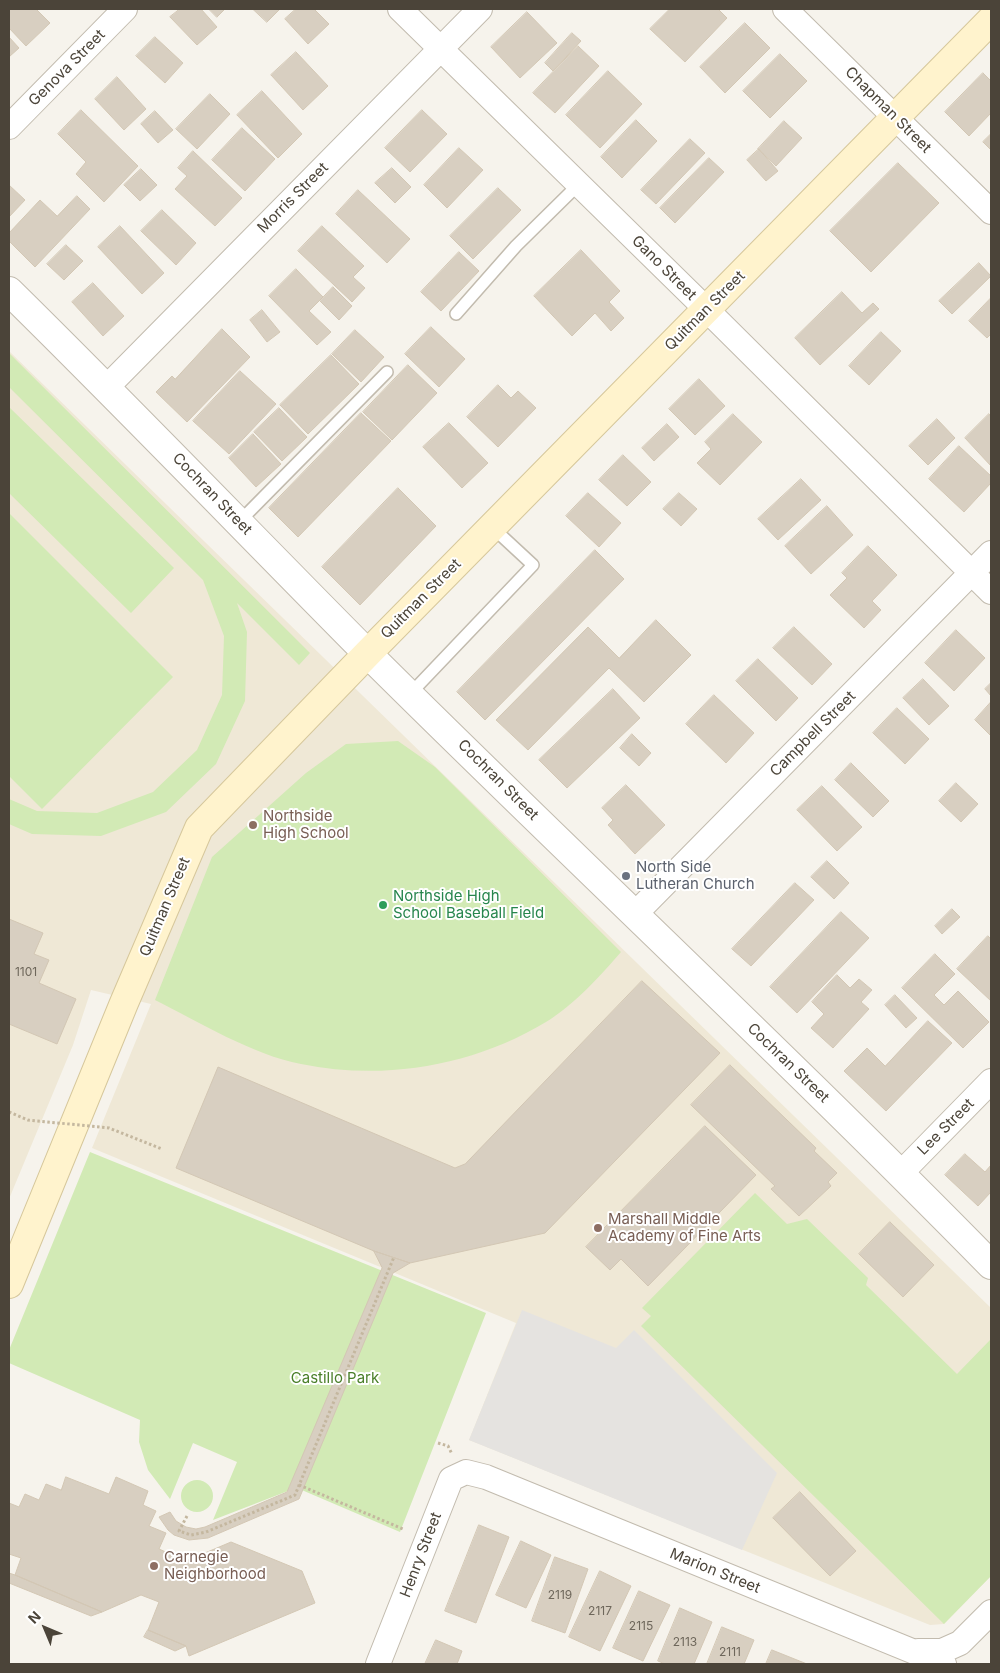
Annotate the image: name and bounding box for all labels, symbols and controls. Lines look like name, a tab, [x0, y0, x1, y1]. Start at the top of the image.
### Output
street label: Genova Street	[25, 26, 109, 110]
street label: Chapman Street	[841, 63, 935, 157]
street label: Morris Street	[254, 159, 332, 237]
street label: Gano Street	[628, 232, 700, 304]
street label: Quitman Street	[661, 267, 749, 355]
street label: Cochran Street	[168, 449, 256, 539]
street label: Quitman Street	[377, 555, 465, 643]
street label: Campbell Street	[767, 688, 859, 780]
street label: Cochran Street	[454, 736, 542, 824]
place label: Northside High School	[263, 807, 349, 842]
marker: Northside High School	[247, 819, 259, 831]
street label: Quitman Street	[136, 855, 194, 959]
place label: North Side Lutheran Church	[636, 858, 755, 893]
marker: North Side Lutheran Church	[620, 870, 632, 882]
place label: Northside High School Baseball Field	[393, 887, 544, 922]
marker: Northside High School Baseball Field	[377, 899, 389, 911]
house number: 1101	[15, 965, 37, 979]
street label: Cochran Street	[743, 1019, 833, 1107]
street label: Lee Street	[914, 1095, 978, 1159]
place label: Marshall Middle Academy of Fine Arts	[608, 1210, 761, 1245]
marker: Marshall Middle Academy of Fine Arts	[592, 1222, 604, 1234]
park label: Castillo Park	[291, 1369, 379, 1387]
street label: Henry Street	[397, 1510, 445, 1600]
street label: Marion Street	[667, 1545, 763, 1597]
place label: Carnegie Neighborhood	[164, 1548, 266, 1583]
marker: Carnegie Neighborhood	[148, 1560, 160, 1572]
house number: 2119	[548, 1588, 572, 1602]
north arrow	[20, 1603, 70, 1653]
house number: 2117	[588, 1604, 612, 1618]
text: N	[24, 1607, 44, 1627]
house number: 2115	[629, 1619, 653, 1633]
house number: 2113	[673, 1635, 697, 1649]
house number: 2111	[719, 1645, 741, 1659]

